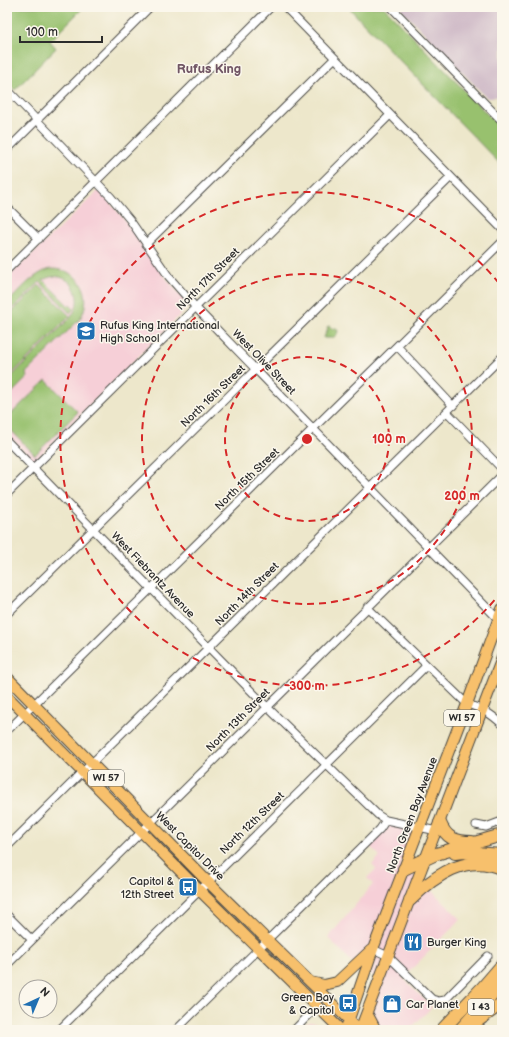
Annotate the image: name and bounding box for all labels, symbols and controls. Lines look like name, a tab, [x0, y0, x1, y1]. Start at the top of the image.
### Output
scale bar	[20, 18, 102, 44]
text: 100 m	[26, 25, 58, 40]
district label: Rufus King	[177, 61, 241, 77]
street label: North 17th Street	[174, 245, 242, 313]
place label: Rufus King International High School	[100, 319, 220, 345]
school or university icon: Rufus King International High School	[75, 320, 97, 342]
street label: West Olive Street	[230, 327, 299, 398]
street label: North 16th Street	[178, 362, 248, 430]
centre of rings	[300, 432, 314, 446]
text: 100 m	[372, 432, 406, 447]
street label: North 15th Street	[212, 445, 282, 513]
text: 200 m	[444, 489, 480, 504]
street label: West Fiebrantz Avenue	[109, 529, 198, 621]
street label: North 14th Street	[213, 559, 282, 628]
text: 300 m	[289, 679, 325, 694]
street label: North 13th Street	[204, 685, 273, 754]
road number: WI 57	[444, 710, 480, 726]
street label: North Green Bay Avenue	[384, 755, 440, 875]
road number: WI 57	[88, 770, 124, 786]
street label: North 12th Street	[217, 789, 287, 857]
street label: West Capitol Drive	[153, 809, 227, 883]
place label: Capitol & 12th Street	[121, 875, 175, 901]
bus stop icon: Capitol & 12th Street	[177, 876, 199, 898]
restaurant icon: Burger King	[402, 931, 424, 953]
place label: Burger King	[427, 936, 486, 949]
north arrow	[18, 979, 58, 1019]
text: N	[37, 985, 52, 1000]
place label: Green Bay & Capitol	[281, 991, 334, 1017]
bus stop icon: Green Bay & Capitol	[337, 992, 359, 1014]
shop icon: Car Planet	[381, 993, 403, 1015]
place label: Car Planet	[406, 998, 459, 1011]
road number: I 43	[468, 999, 494, 1015]

